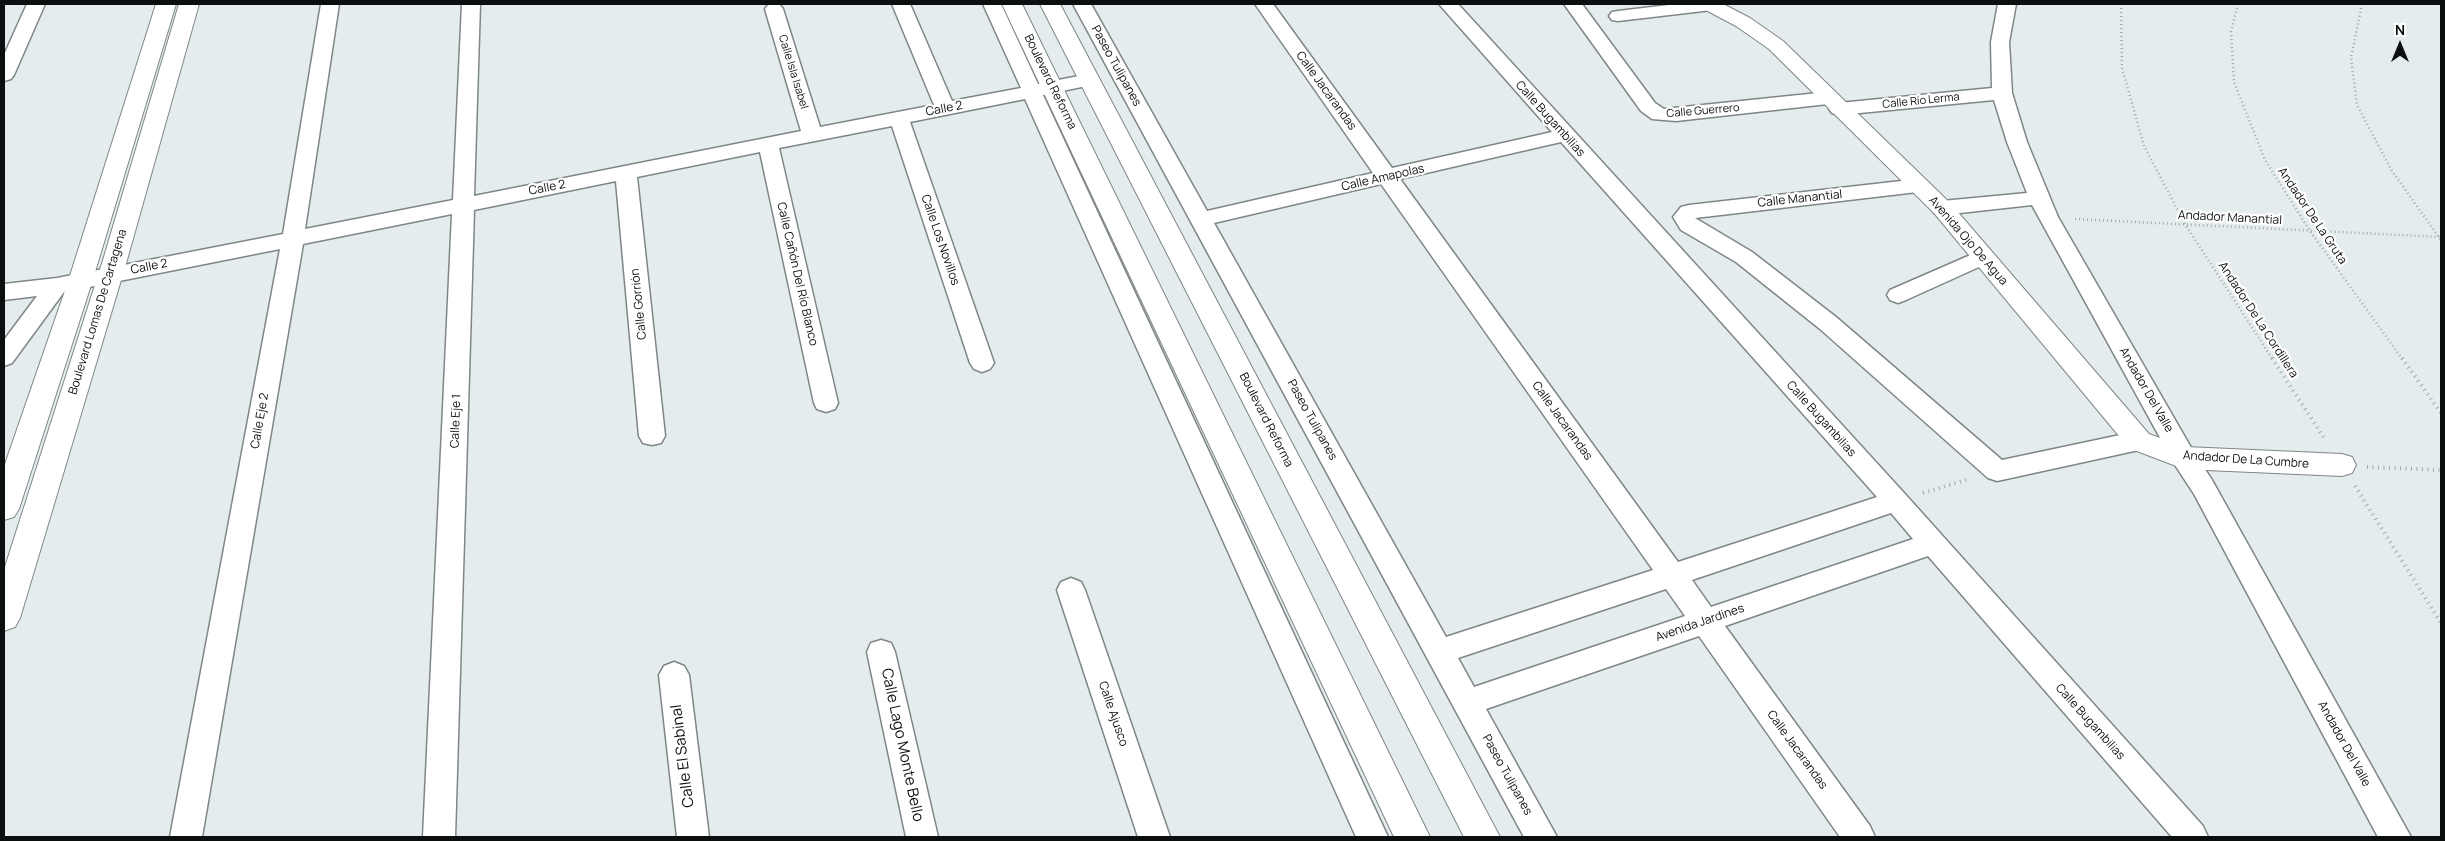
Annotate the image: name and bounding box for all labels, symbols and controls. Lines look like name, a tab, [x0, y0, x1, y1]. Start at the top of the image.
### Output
north arrow	[2375, 20, 2425, 70]
text: N	[2395, 20, 2405, 39]
street label: Paseo Tulipanes	[1088, 23, 1144, 109]
street label: Boulevard Reforma	[1021, 32, 1079, 132]
street label: Calle Isla Isabel	[775, 33, 811, 111]
street label: Calle Jacarandas	[1293, 49, 1359, 133]
street label: Calle Bugambilias	[1512, 78, 1588, 160]
street label: Calle Río Lerma	[1882, 90, 1960, 112]
street label: Calle 2	[924, 98, 964, 120]
street label: Calle Guerrero	[1666, 101, 1740, 121]
street label: Calle Amapolas	[1340, 161, 1426, 195]
street label: Andador De La Gruta	[2274, 165, 2350, 267]
street label: Calle 2	[527, 177, 567, 199]
street label: Calle Manantial	[1757, 187, 1843, 211]
street label: Calle Los Novillos	[918, 193, 962, 287]
street label: Avenida Ojo De Agua	[1925, 194, 2011, 288]
street label: Calle Cañón Del Río Blanco	[773, 201, 821, 347]
street label: Andador Manantial	[2178, 208, 2282, 228]
street label: Boulevard Lomas De Cartagena	[66, 228, 130, 396]
street label: Calle 2	[129, 256, 169, 278]
street label: Andador De La Cordillera	[2215, 259, 2301, 381]
street label: Calle Gorrión	[628, 268, 650, 340]
street label: Andador Del Valle	[2116, 345, 2176, 435]
street label: Boulevard Reforma	[1236, 370, 1296, 470]
street label: Paseo Tulipanes	[1284, 377, 1340, 463]
street label: Calle Bugambilias	[1783, 378, 1859, 460]
street label: Calle Jacarandas	[1529, 379, 1595, 463]
street label: Calle Eje 2	[248, 392, 272, 450]
street label: Calle Eje 1	[448, 394, 464, 448]
street label: Andador De La Cumbre	[2183, 448, 2309, 472]
street label: Avenida Jardines	[1654, 601, 1746, 645]
street label: Calle Lago Monte Bello	[877, 667, 927, 823]
street label: Calle Ajusco	[1095, 680, 1131, 748]
street label: Calle Bugambilias	[2052, 681, 2128, 763]
street label: Andador Del Valle	[2315, 699, 2373, 789]
street label: Calle El Sabinal	[668, 703, 698, 809]
street label: Calle Jacarandas	[1764, 708, 1830, 792]
street label: Paseo Tulipanes	[1479, 732, 1535, 818]

